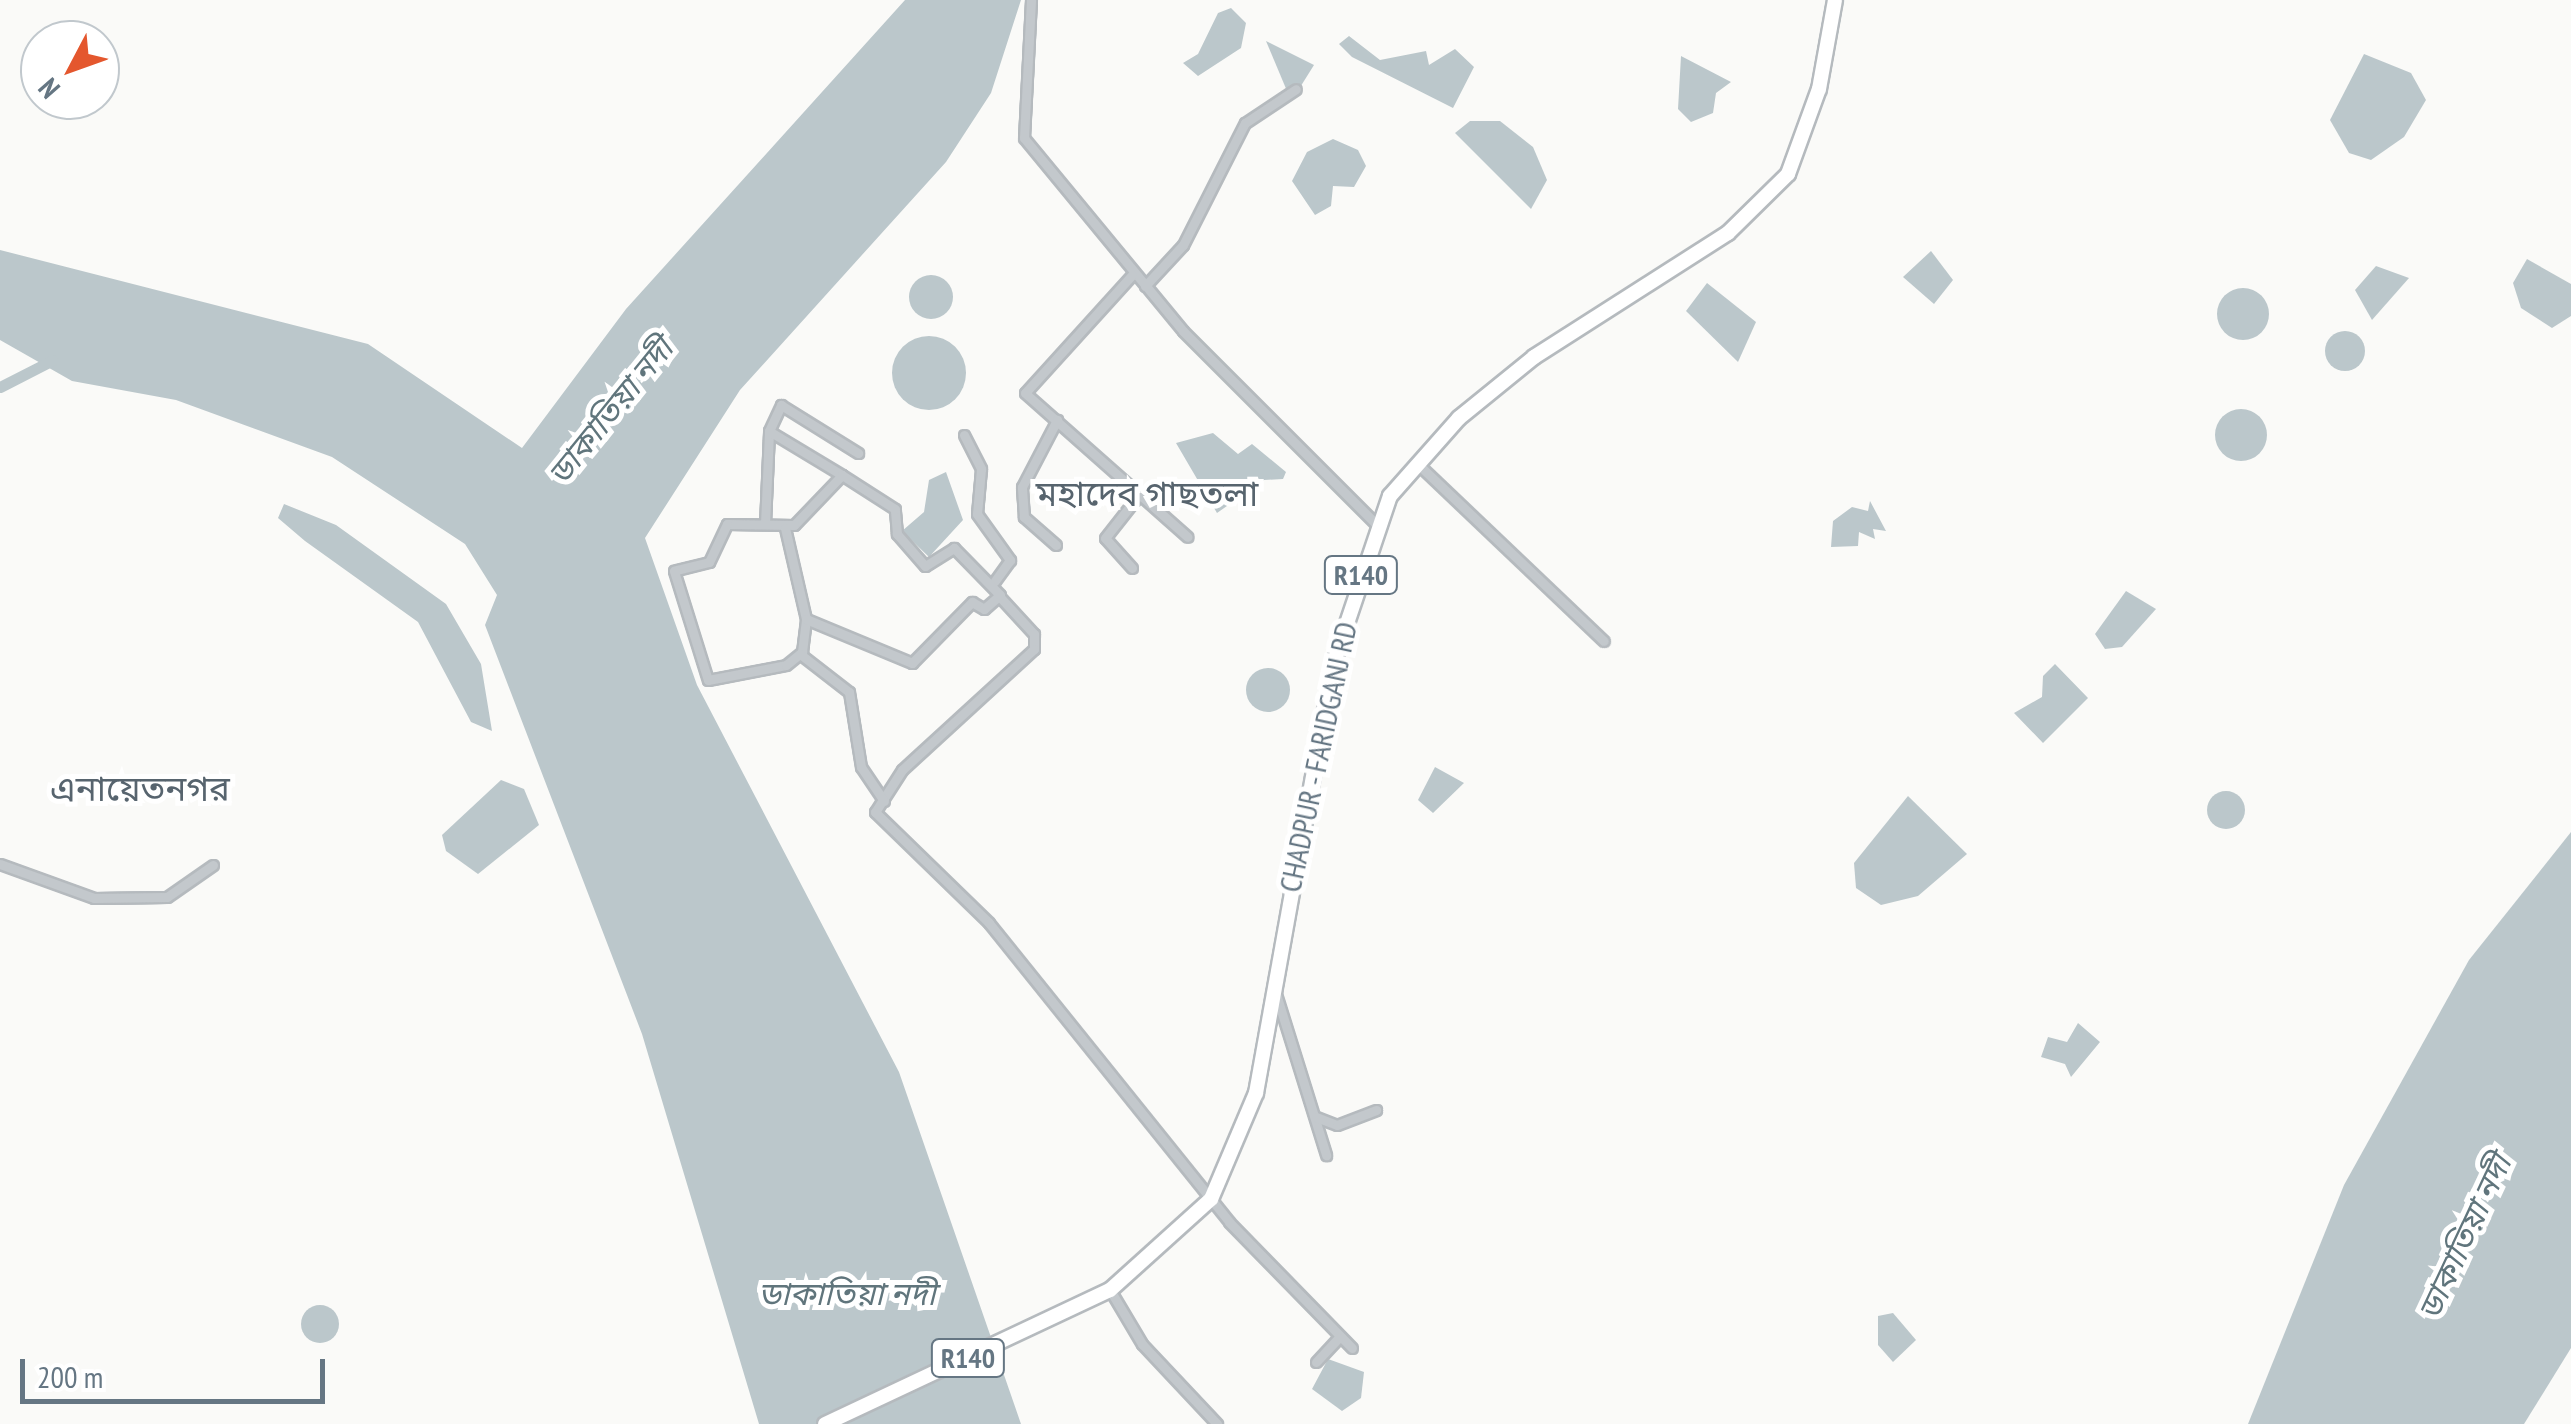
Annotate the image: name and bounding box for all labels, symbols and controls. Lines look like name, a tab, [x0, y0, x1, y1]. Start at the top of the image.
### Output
north arrow	[20, 20, 120, 120]
text: N	[30, 71, 67, 107]
water label: ডাকাতিয়া নদী	[539, 330, 681, 492]
district label: মহাদেব গাছতলা	[1036, 472, 1258, 514]
road number: R140	[1324, 552, 1398, 598]
street label: CHADPUR - FARIDGANJ RD	[1272, 618, 1364, 896]
district label: এনায়েতনগর	[50, 767, 230, 809]
water label: ডাকাতিয়া নদী	[2409, 1148, 2519, 1326]
water label: ডাকাতিয়া নদী	[758, 1274, 936, 1312]
road number: R140	[930, 1335, 1006, 1381]
scale bar	[25, 1339, 330, 1401]
text: 200 m	[37, 1357, 103, 1396]

